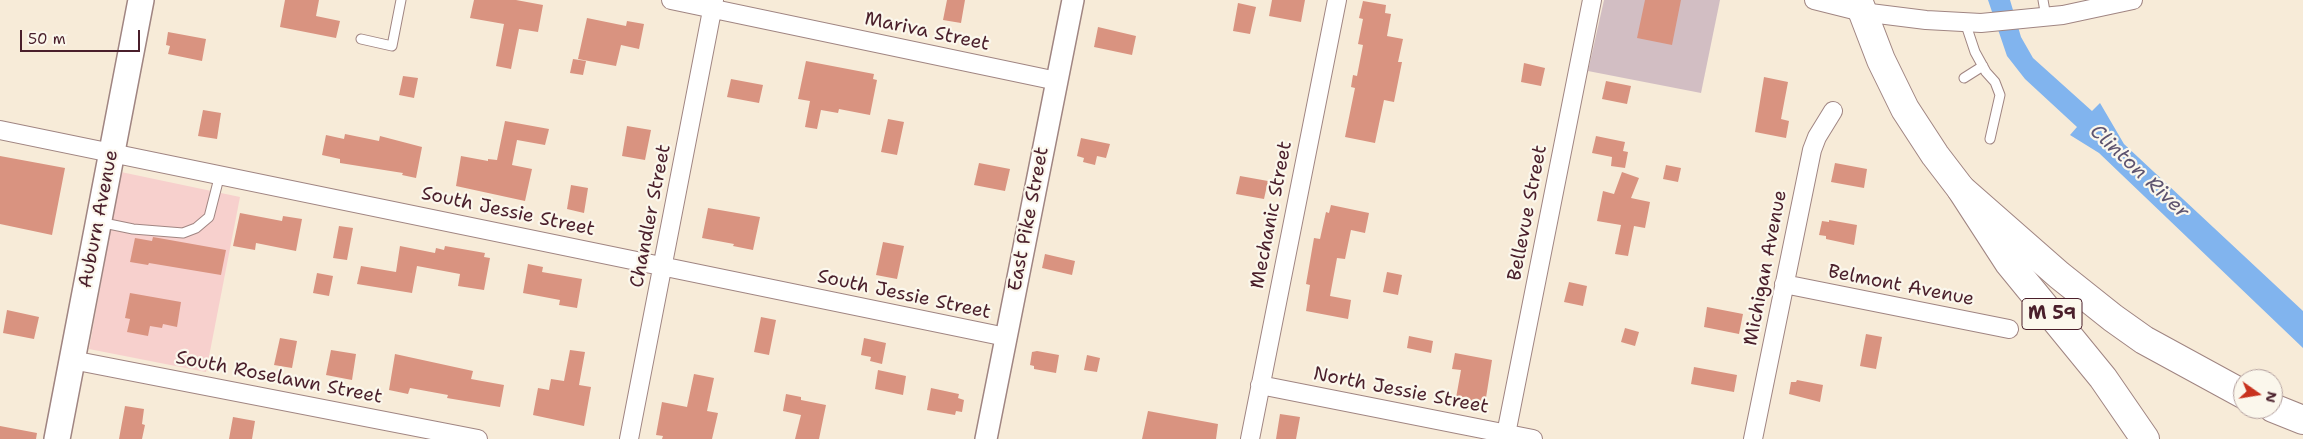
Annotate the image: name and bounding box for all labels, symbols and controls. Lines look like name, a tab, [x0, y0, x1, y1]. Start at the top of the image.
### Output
street label: Mariva Street	[862, 8, 992, 56]
scale bar	[22, 20, 142, 52]
text: 50 m	[28, 29, 66, 49]
water label: Clinton River	[2084, 120, 2194, 224]
street label: Mechanic Street	[1247, 139, 1297, 291]
street label: Chandler Street	[626, 142, 676, 290]
street label: Bellevue Street	[1504, 143, 1552, 283]
street label: East Pike Street	[1004, 145, 1054, 293]
street label: Auburn Avenue	[74, 148, 124, 290]
street label: South Jessie Street	[419, 182, 597, 242]
street label: Michigan Avenue	[1740, 188, 1792, 348]
street label: Belmont Avenue	[1826, 261, 1976, 311]
street label: South Jessie Street	[815, 265, 993, 325]
road number: M 59	[2022, 298, 2082, 329]
street label: South Roselawn Street	[174, 347, 384, 409]
street label: North Jessie Street	[1311, 363, 1491, 419]
north arrow	[2233, 369, 2283, 419]
text: N	[2262, 390, 2282, 405]

